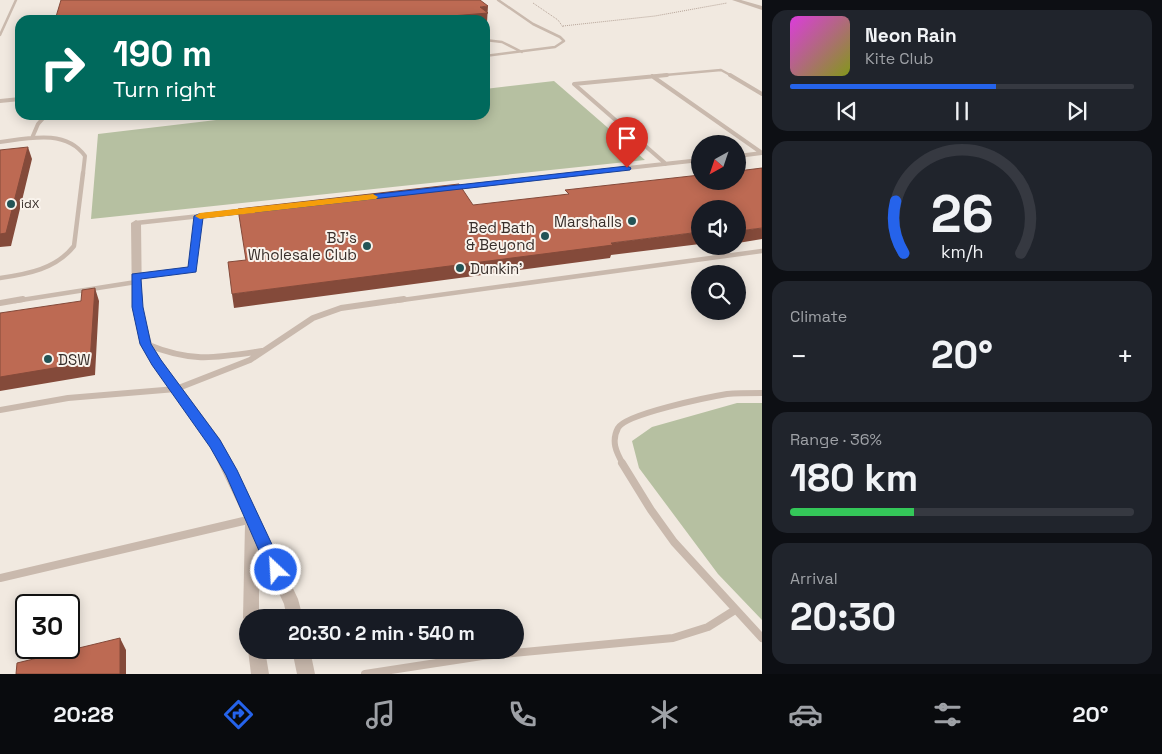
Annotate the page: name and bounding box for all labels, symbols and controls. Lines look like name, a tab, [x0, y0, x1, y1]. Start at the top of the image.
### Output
text: Neon Rain	[865, 23, 957, 48]
text: 190 m	[113, 32, 212, 76]
icon: right	[30, 35, 95, 100]
text: Kite Club	[865, 48, 934, 69]
text: Turn right	[113, 75, 216, 103]
icon: previous	[833, 97, 861, 125]
icon: pause	[948, 97, 976, 125]
icon: next	[1063, 97, 1091, 125]
pin	[606, 117, 648, 168]
icon: arrive	[613, 124, 641, 152]
north arrow	[691, 135, 746, 190]
map controls	[691, 135, 746, 320]
text: 26	[930, 181, 994, 247]
place label: idX	[21, 196, 40, 212]
marker: idX	[5, 198, 17, 210]
button: sound	[691, 200, 746, 255]
place label: Marshalls	[554, 212, 622, 231]
marker: Marshalls	[626, 215, 638, 227]
place label: Bed Bath & Beyond	[466, 218, 535, 254]
place label: BJ's Wholesale Club	[248, 228, 357, 264]
marker: Bed Bath & Beyond	[539, 230, 551, 242]
marker: BJ's Wholesale Club	[361, 240, 373, 252]
text: km/h	[941, 240, 983, 263]
place label: Dunkin'	[470, 259, 523, 278]
marker: Dunkin'	[454, 262, 466, 274]
button: search	[691, 265, 746, 320]
text: Climate	[790, 306, 847, 327]
text: 20°	[931, 331, 993, 379]
text: −	[790, 338, 807, 374]
text: +	[1117, 338, 1134, 374]
place label: DSW	[58, 350, 90, 369]
marker: DSW	[42, 353, 54, 365]
text: Range · 36%	[790, 429, 882, 450]
text: 180 km	[790, 454, 918, 502]
position arrow	[249, 543, 301, 595]
text: Arrival	[790, 568, 838, 589]
text: 20:30	[790, 593, 896, 641]
speed limit sign: 30	[15, 594, 80, 659]
text: 20:30 · 2 min · 540 m	[288, 621, 475, 646]
icon: directions	[221, 697, 256, 732]
icon: music	[363, 697, 398, 732]
icon: phone	[505, 697, 540, 732]
icon: climate	[647, 697, 682, 732]
icon: car	[788, 697, 823, 732]
icon: filters	[930, 697, 965, 732]
text: 20:28	[53, 700, 114, 728]
text: 20°	[1072, 700, 1108, 728]

